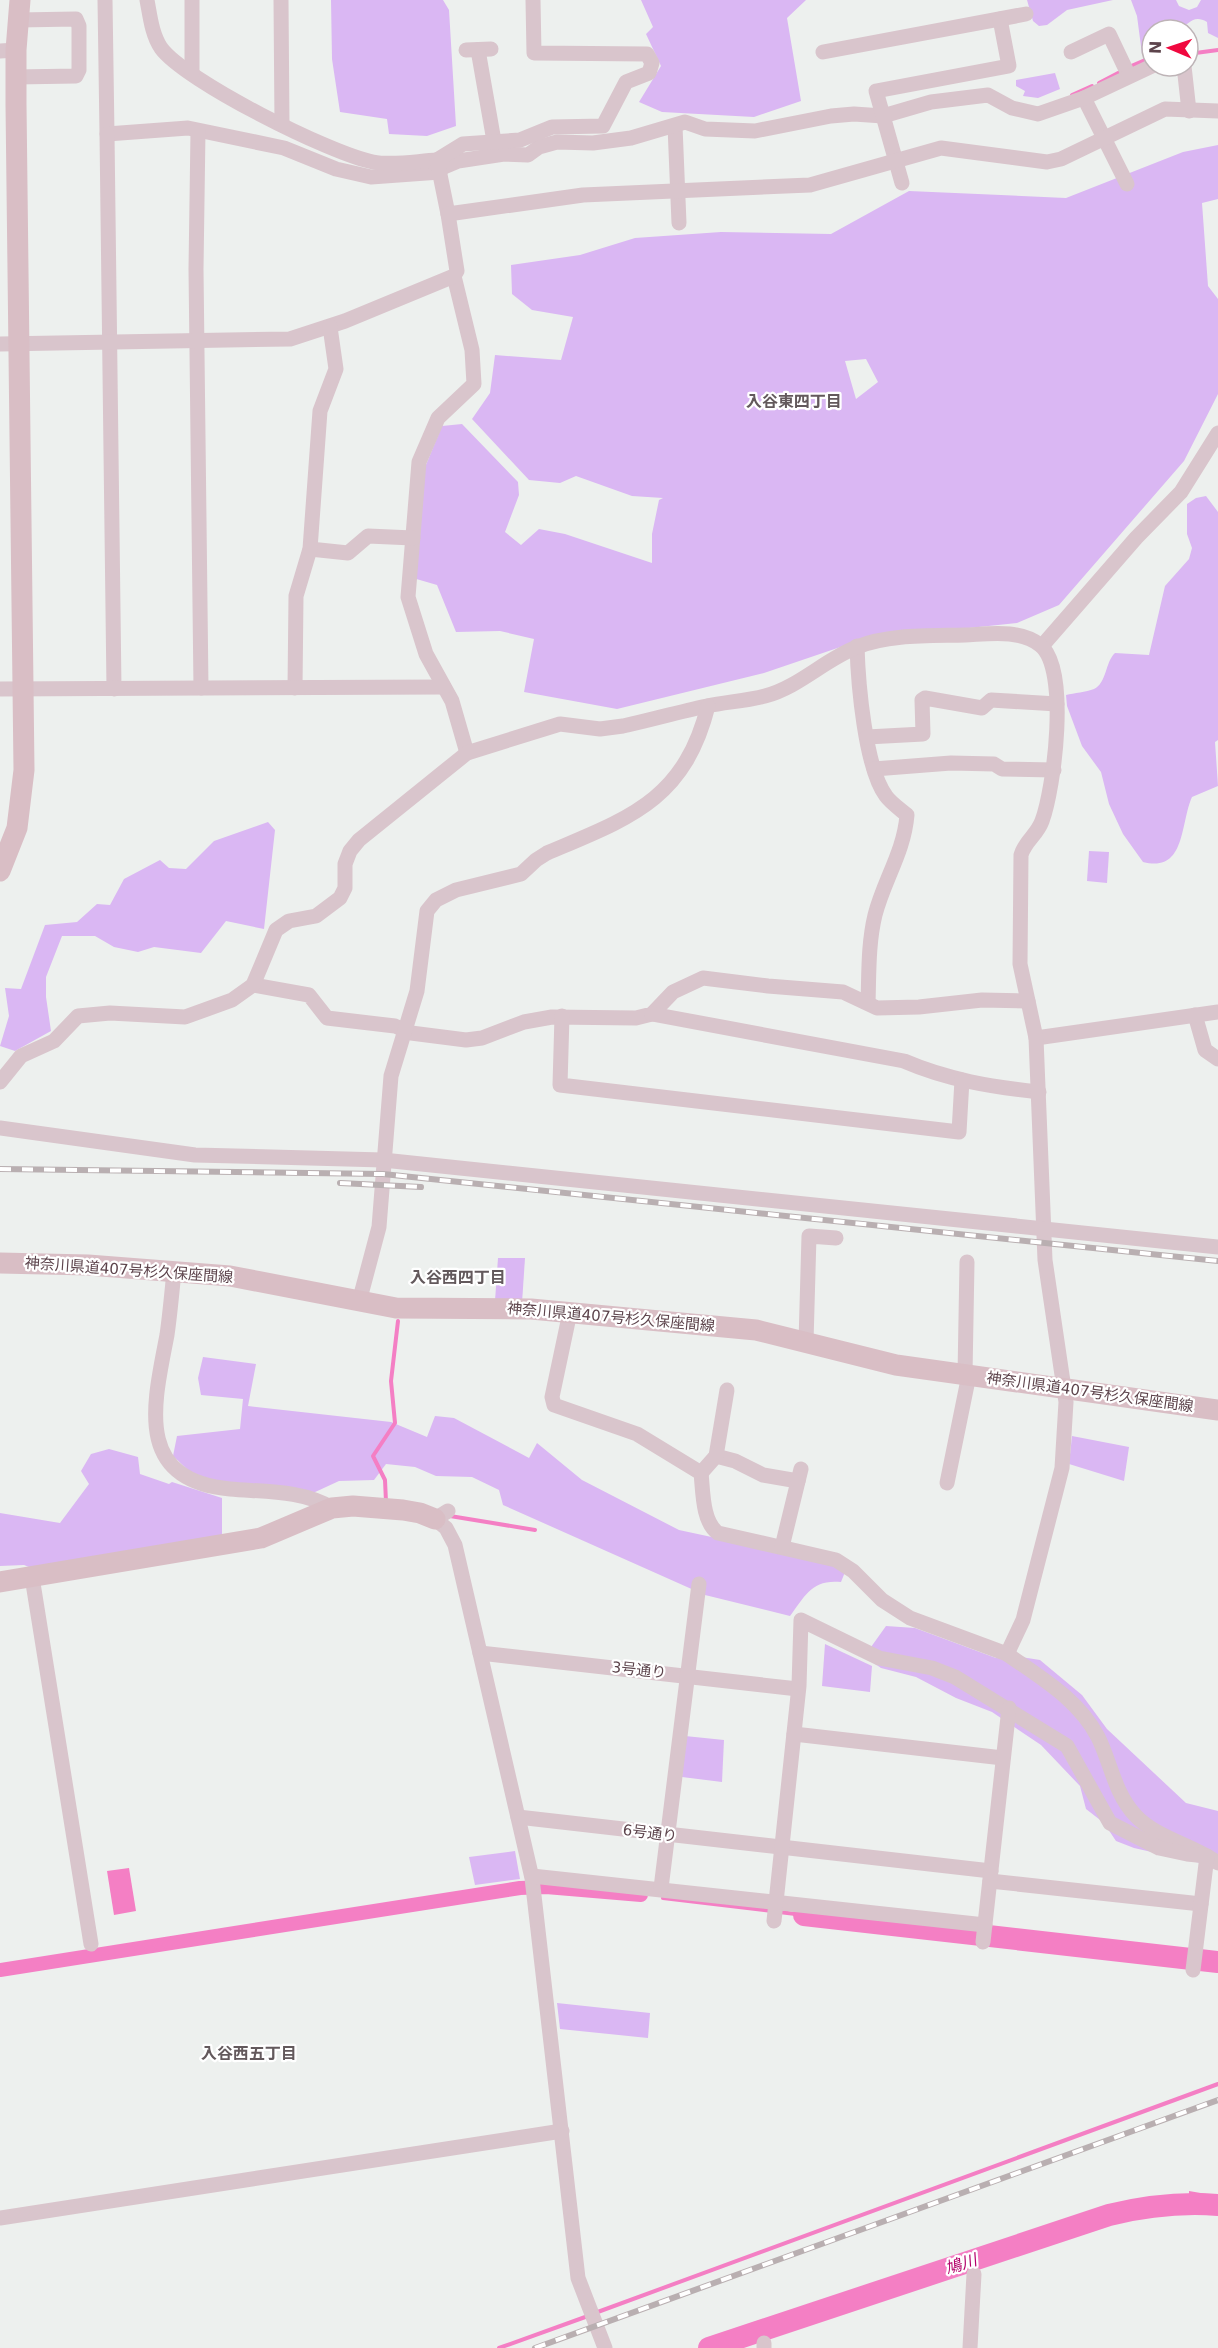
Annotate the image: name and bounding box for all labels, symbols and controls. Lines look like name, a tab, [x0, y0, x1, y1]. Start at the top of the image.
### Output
north arrow	[1140, 18, 1200, 78]
text: N	[1146, 40, 1165, 55]
district label: 入谷東四丁目	[746, 392, 842, 411]
street label: 神奈川県道407号杉久保座間線	[24, 1254, 234, 1286]
district label: 入谷西四丁目	[410, 1268, 506, 1287]
street label: 神奈川県道407号杉久保座間線	[506, 1299, 716, 1335]
street label: 神奈川県道407号杉久保座間線	[985, 1369, 1195, 1415]
street label: 3号通り	[611, 1658, 667, 1682]
street label: 6号通り	[622, 1821, 678, 1845]
district label: 入谷西五丁目	[201, 2044, 297, 2063]
water label: 鳩川	[943, 2249, 981, 2278]

